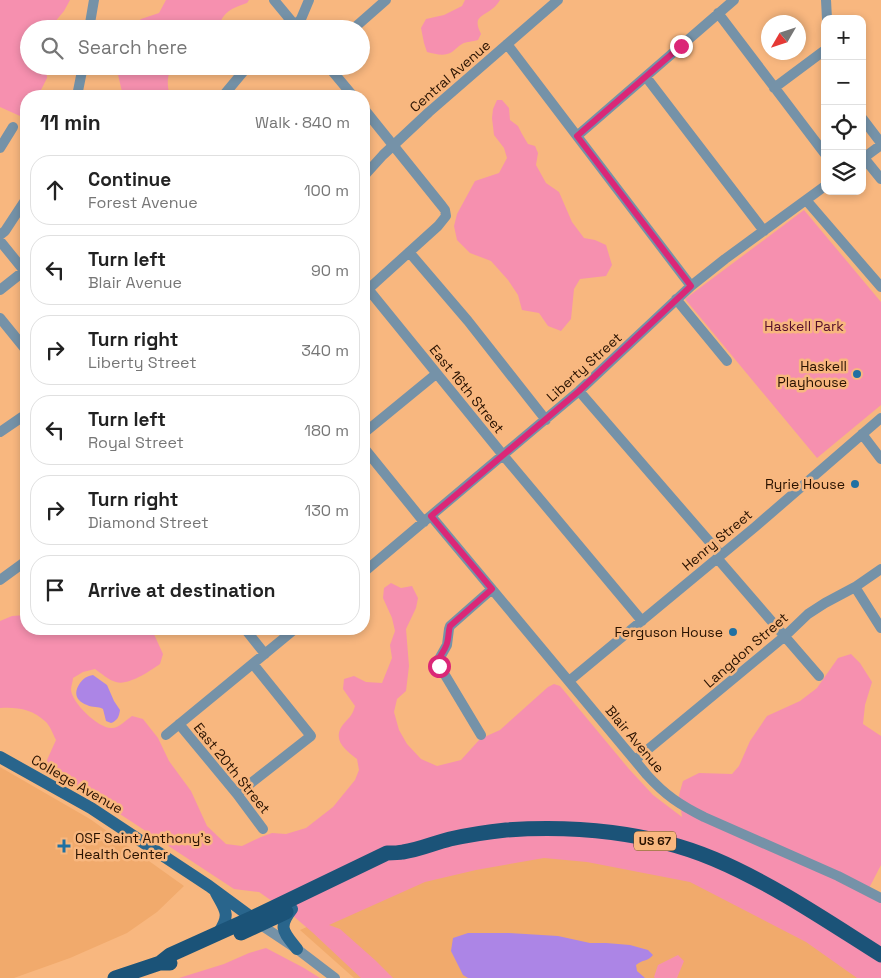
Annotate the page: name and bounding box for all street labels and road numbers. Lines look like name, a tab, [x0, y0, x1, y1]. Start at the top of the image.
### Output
street label: Central Avenue	[406, 36, 494, 116]
street label: Liberty Street	[543, 329, 625, 405]
street label: East 16th Street	[426, 341, 508, 437]
street label: Henry Street	[678, 505, 756, 575]
street label: Langdon Street	[700, 608, 792, 692]
street label: Blair Avenue	[602, 702, 668, 776]
street label: East 20th Street	[190, 719, 274, 817]
street label: College Avenue	[28, 750, 126, 818]
road number: US 67	[634, 831, 676, 850]

